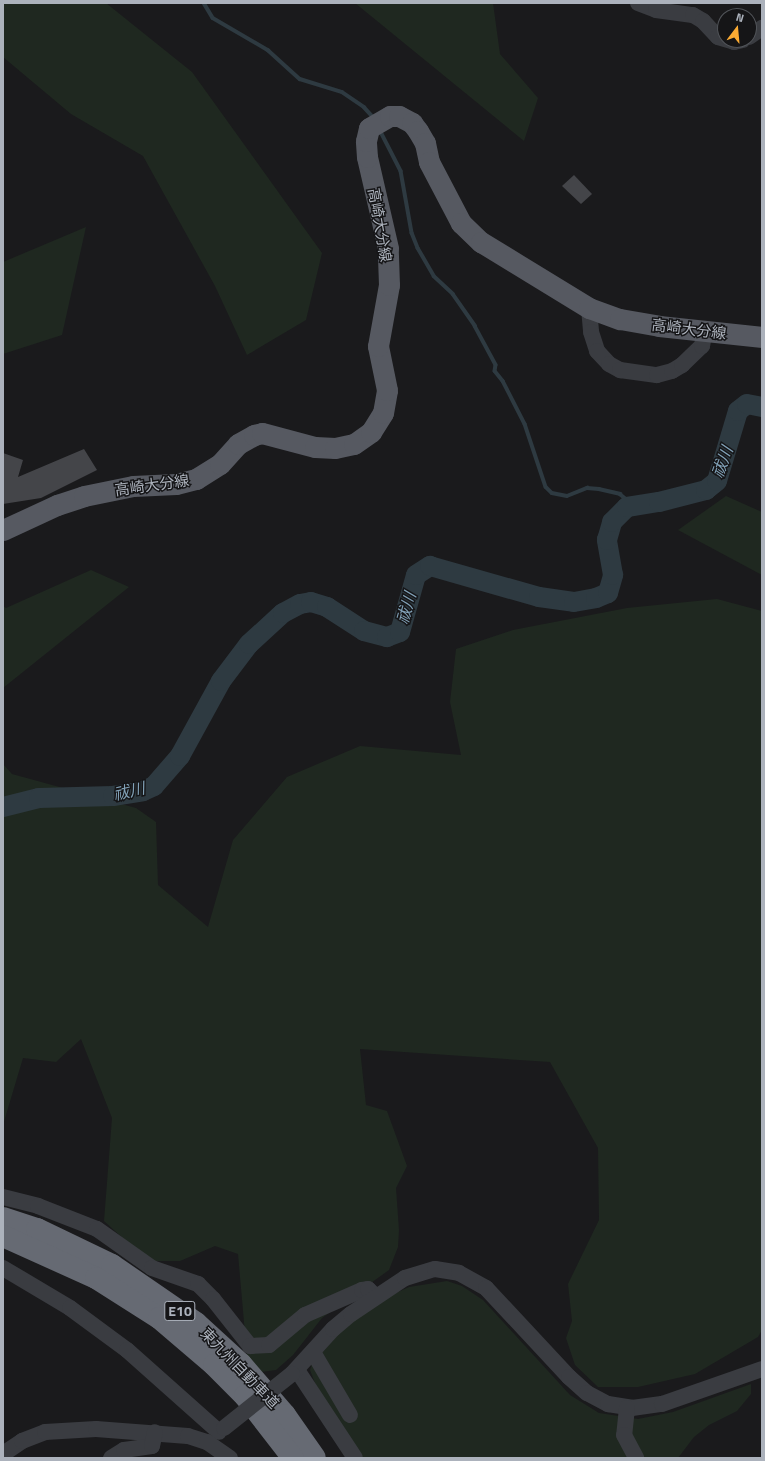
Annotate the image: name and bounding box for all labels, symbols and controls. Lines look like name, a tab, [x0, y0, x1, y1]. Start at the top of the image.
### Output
north arrow	[717, 8, 757, 48]
text: N	[734, 9, 746, 26]
street label: 高崎大分線	[365, 187, 395, 263]
street label: 高崎大分線	[651, 315, 727, 343]
water label: 祓川	[708, 444, 736, 480]
street label: 高崎大分線	[114, 471, 190, 499]
water label: 祓川	[392, 590, 420, 626]
water label: 祓川	[111, 778, 147, 804]
road number: E10	[164, 1299, 196, 1323]
street label: 東九州自動車道	[197, 1324, 283, 1412]

